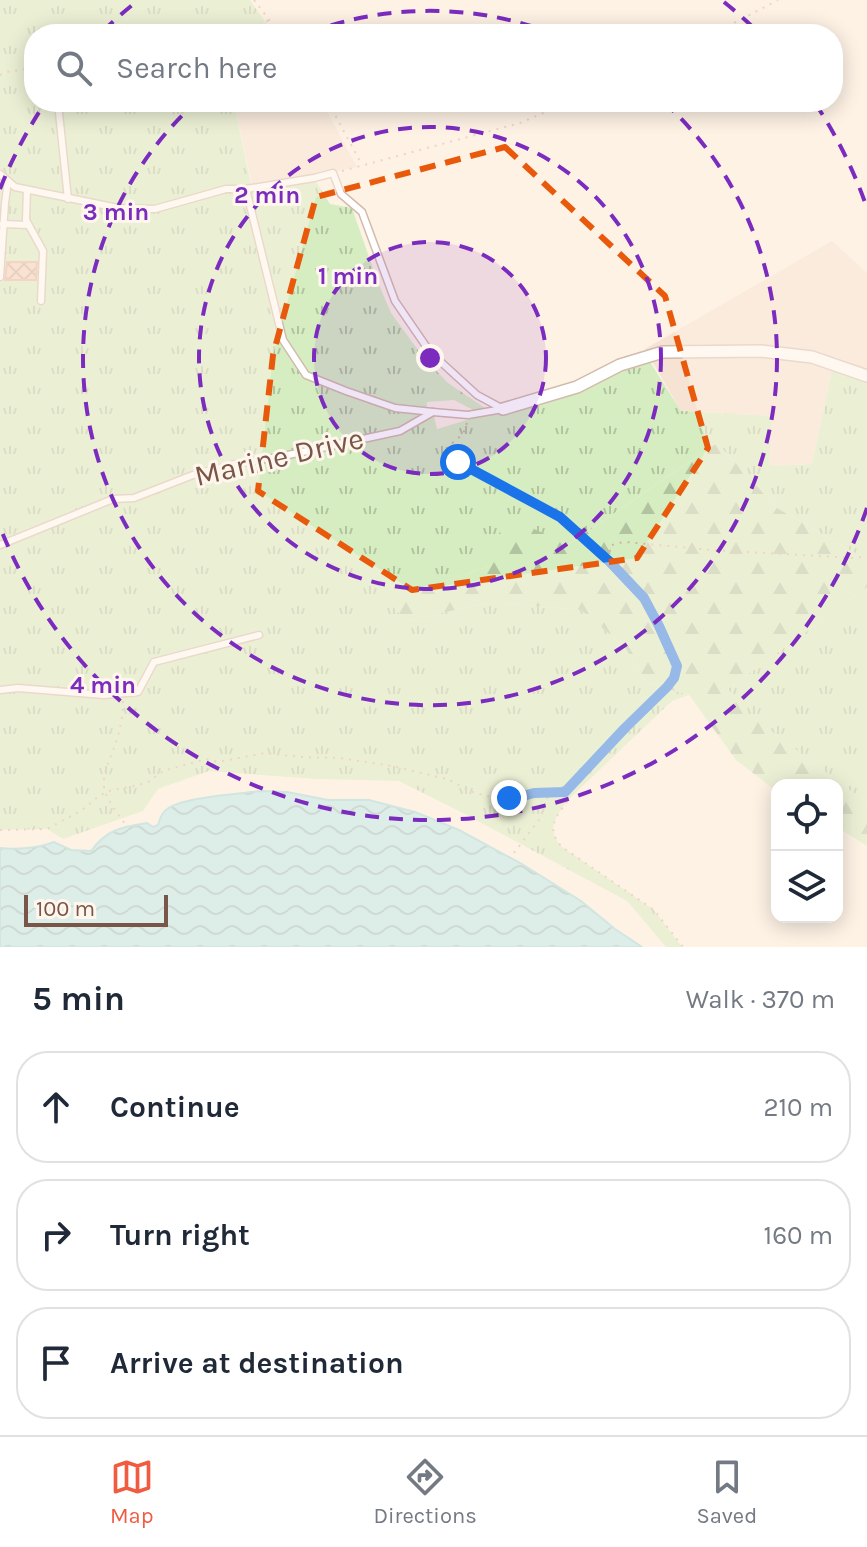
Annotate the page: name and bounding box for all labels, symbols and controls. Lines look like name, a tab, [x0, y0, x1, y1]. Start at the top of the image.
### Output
search box	[24, 24, 843, 112]
icon: search	[52, 46, 96, 90]
text: Search here	[116, 50, 277, 86]
text: 2 min	[234, 181, 300, 209]
text: 3 min	[83, 198, 149, 226]
text: 1 min	[318, 262, 378, 290]
centre of rings	[416, 344, 444, 372]
street label: Marine Drive	[191, 420, 367, 494]
route start	[440, 444, 476, 480]
text: 4 min	[70, 671, 136, 699]
map controls	[771, 779, 843, 923]
button: locate	[771, 779, 843, 851]
route end	[491, 780, 527, 816]
button: layers	[771, 851, 843, 923]
scale bar	[24, 891, 168, 927]
text: 100 m	[36, 896, 95, 922]
text: 5 min	[32, 979, 125, 1019]
text: Walk · 370 m	[686, 984, 835, 1015]
icon: ahead	[34, 1085, 78, 1129]
text: Continue	[110, 1089, 240, 1125]
text: 210 m	[763, 1092, 833, 1123]
icon: right	[34, 1213, 78, 1257]
text: Turn right	[110, 1217, 250, 1253]
text: 160 m	[764, 1220, 833, 1251]
icon: arrive	[34, 1341, 78, 1385]
text: Arrive at destination	[110, 1345, 404, 1381]
tab: Map	[110, 1455, 154, 1529]
tab: Directions	[373, 1455, 477, 1529]
tab: Saved	[696, 1455, 757, 1529]

